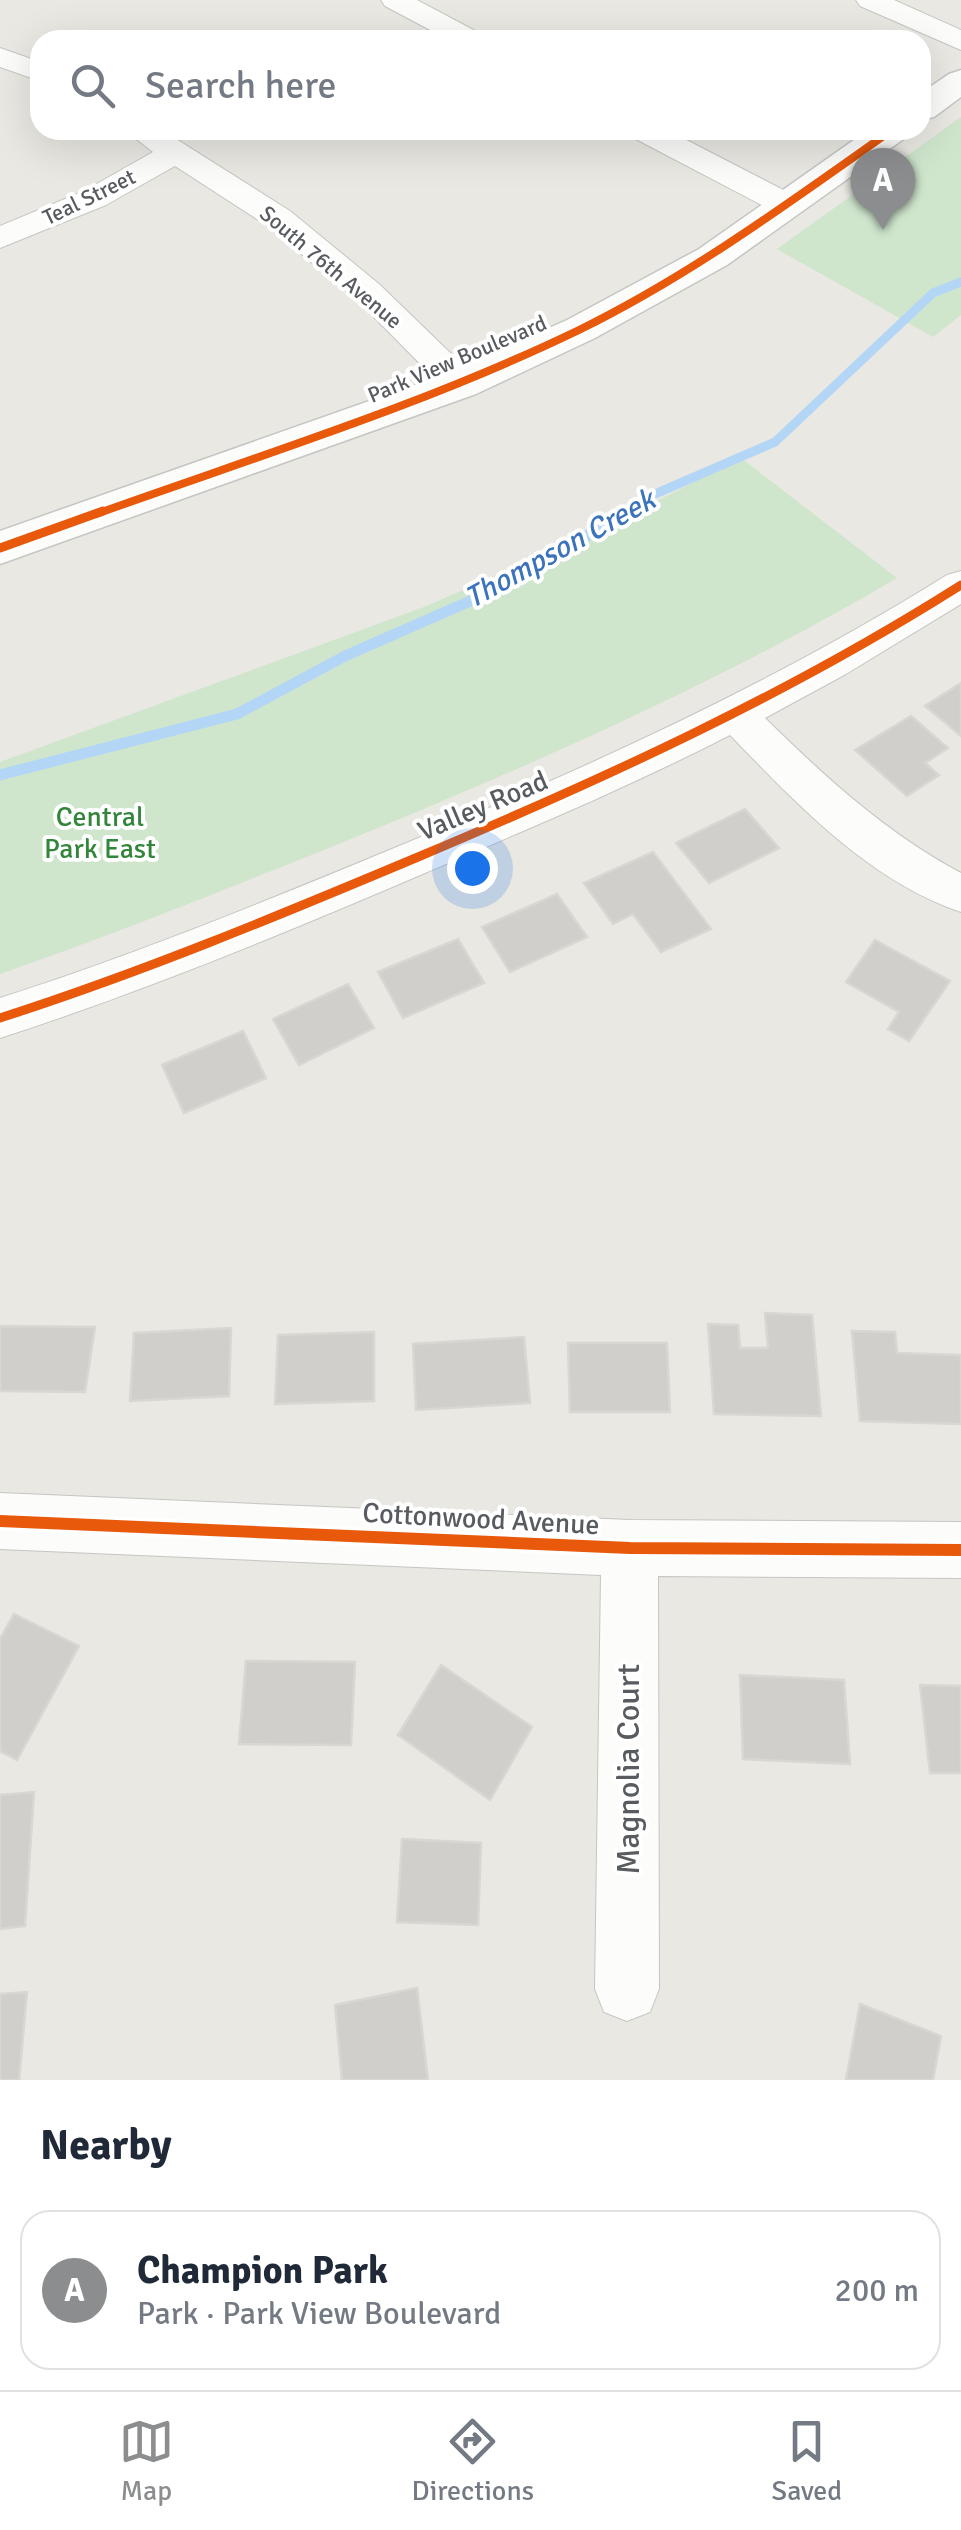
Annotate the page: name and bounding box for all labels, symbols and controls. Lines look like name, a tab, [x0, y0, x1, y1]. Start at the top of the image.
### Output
search box	[30, 30, 931, 140]
icon: search	[65, 58, 120, 113]
text: Search here	[145, 62, 337, 109]
pin: A	[850, 148, 916, 230]
street label: Teal Street	[38, 163, 140, 231]
street label: South 76th Avenue	[254, 200, 408, 334]
street label: Park View Boulevard	[364, 309, 550, 409]
water label: Thompson Creek	[458, 480, 664, 617]
street label: Valley Road	[413, 763, 553, 849]
park label: Central Park East	[44, 800, 156, 866]
your location	[447, 843, 498, 894]
street label: Cottonwood Avenue	[362, 1496, 600, 1542]
street label: Magnolia Court	[609, 1664, 648, 1874]
text: Nearby	[40, 2120, 172, 2171]
text: Champion Park	[137, 2247, 388, 2294]
text: A	[64, 2271, 85, 2310]
text: 200 m	[835, 2271, 919, 2310]
text: Park · Park View Boulevard	[137, 2294, 501, 2333]
tab: Map	[119, 2414, 174, 2508]
tab: Directions	[412, 2414, 534, 2508]
tab: Saved	[772, 2414, 842, 2508]

